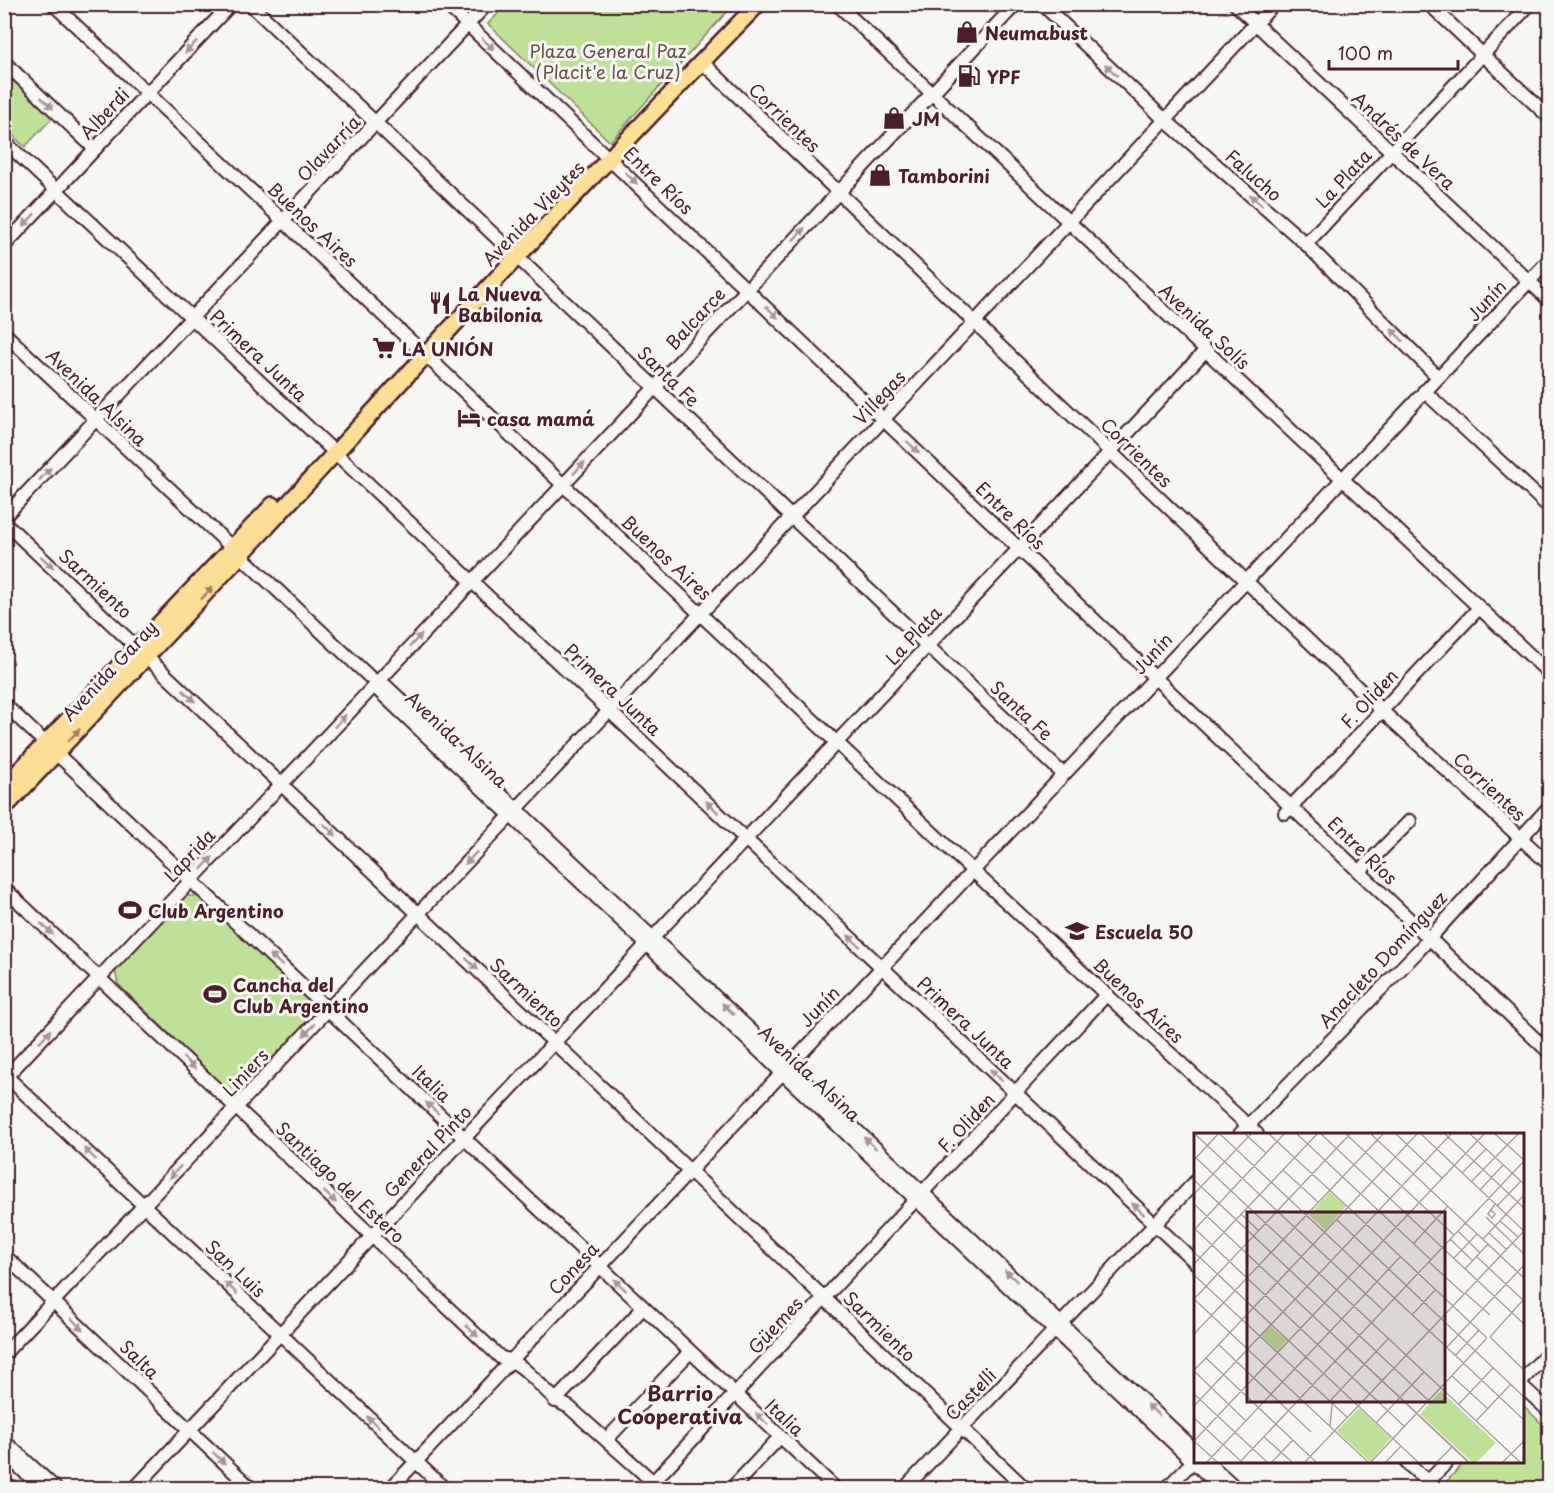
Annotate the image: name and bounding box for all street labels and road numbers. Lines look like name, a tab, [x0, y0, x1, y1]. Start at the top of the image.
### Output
street label: Corrientes	[743, 76, 827, 158]
street label: Alberdi	[73, 81, 135, 145]
street label: Andrés de Vera	[1346, 85, 1462, 195]
street label: Olavarría	[290, 108, 366, 187]
street label: Entre Ríos	[618, 140, 700, 220]
street label: La Plata	[1309, 142, 1378, 214]
street label: Falucho	[1220, 143, 1288, 207]
street label: Avenida Vieytes	[476, 154, 590, 272]
street label: Buenos Aires	[262, 175, 364, 273]
street label: Junín	[1460, 273, 1512, 327]
street label: Avenida Solís	[1154, 277, 1256, 375]
street label: Balcarce	[659, 281, 731, 355]
street label: Primera Junta	[204, 303, 314, 408]
street label: Santa Fe	[632, 340, 706, 413]
street label: Avenida Alsina	[41, 342, 154, 453]
street label: Villegas	[847, 364, 911, 430]
street label: Corrientes	[1095, 411, 1179, 493]
street label: Entre Ríos	[970, 475, 1052, 555]
street label: Buenos Aires	[616, 508, 718, 606]
street label: Sarmiento	[53, 542, 139, 624]
street label: La Plata	[879, 599, 948, 671]
street label: Avenida Garay	[55, 614, 163, 726]
street label: Junín	[1126, 626, 1178, 680]
street label: Primera Junta	[558, 637, 668, 742]
street label: F. Oliden	[1334, 662, 1404, 734]
street label: Santa Fe	[985, 674, 1060, 746]
street label: Avenida Alsina	[400, 684, 514, 794]
street label: Corrientes	[1448, 745, 1532, 827]
street label: Entre Ríos	[1322, 810, 1404, 890]
street label: Laprida	[157, 822, 221, 888]
street label: Anacleto Domínguez	[1311, 884, 1453, 1033]
street label: Sarmiento	[484, 951, 570, 1033]
street label: Buenos Aires	[1088, 951, 1190, 1049]
street label: Primera Junta	[911, 970, 1021, 1075]
street label: Junín	[793, 979, 845, 1033]
street label: Avenida Alsina	[753, 1018, 867, 1128]
street label: Liniers	[216, 1042, 274, 1102]
street label: Italia	[406, 1058, 458, 1108]
street label: F. Oliden	[931, 1086, 1001, 1158]
street label: General Pinto	[377, 1099, 477, 1203]
street label: Santiago del Estero	[271, 1115, 411, 1249]
street label: San Luis	[200, 1233, 272, 1303]
street label: Conesa	[542, 1235, 605, 1300]
street label: Sarmiento	[838, 1284, 922, 1368]
street label: Güemes	[741, 1290, 809, 1360]
street label: Salta	[114, 1333, 167, 1385]
street label: Castelli	[938, 1362, 1002, 1426]
street label: Italia	[759, 1392, 811, 1442]

